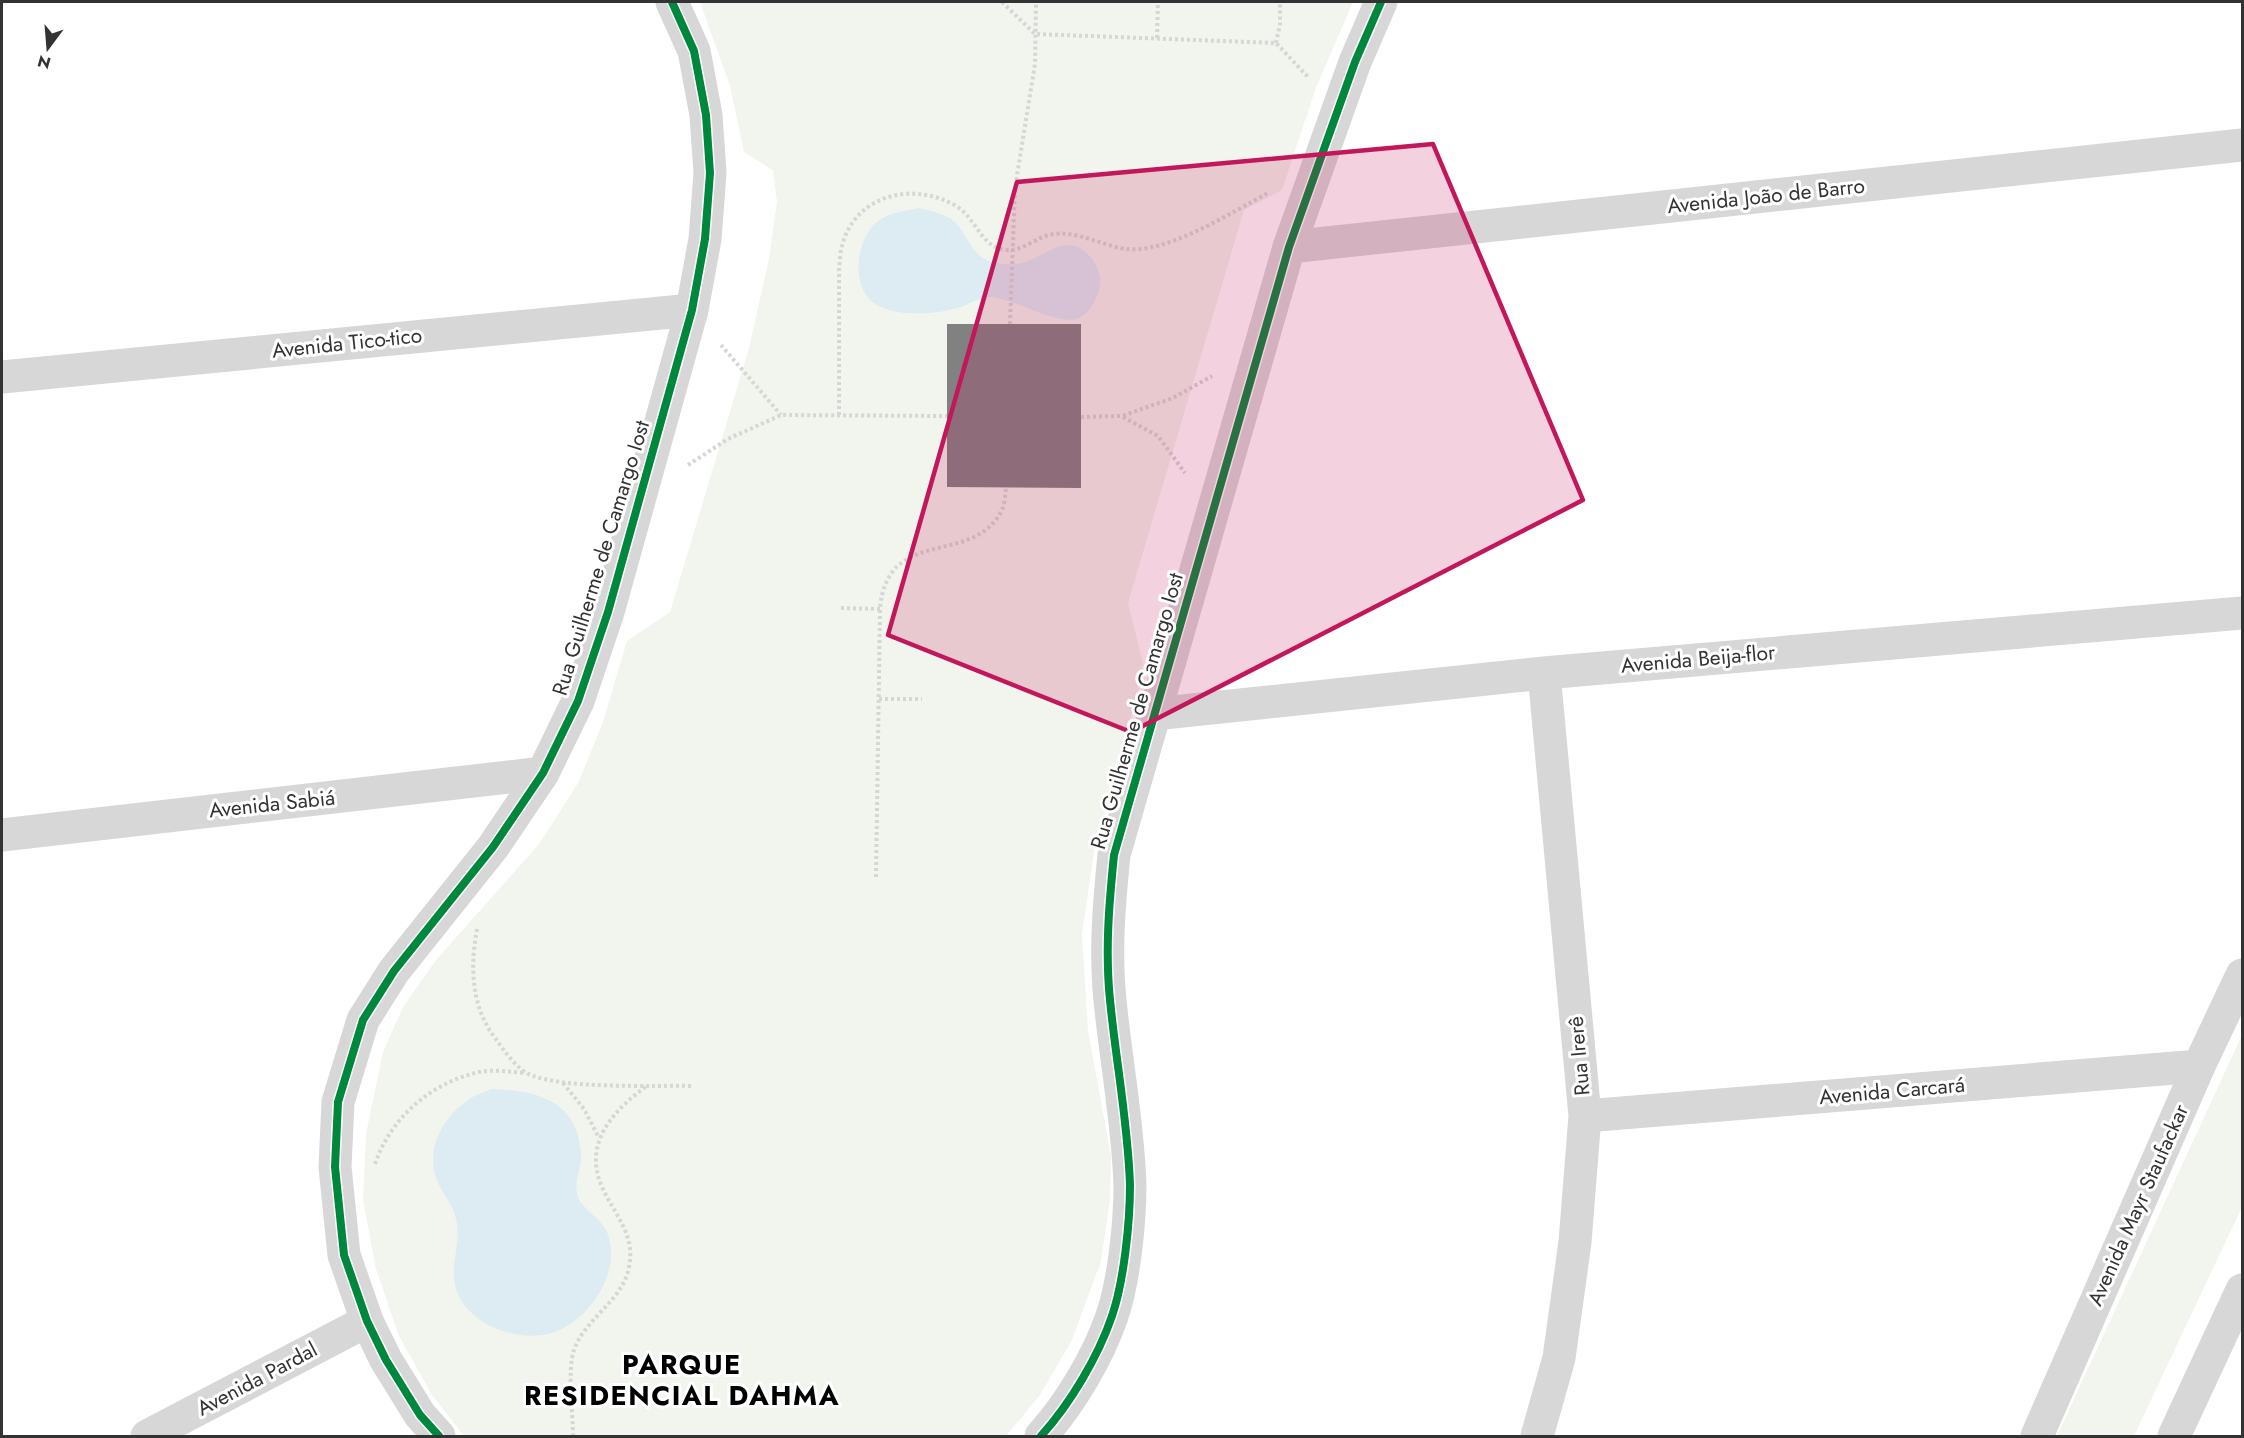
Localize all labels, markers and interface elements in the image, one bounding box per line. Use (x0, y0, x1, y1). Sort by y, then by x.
north arrow (18, 18, 78, 78)
text: N (35, 49, 53, 75)
street label: Avenida João de Barro (1666, 171, 1866, 221)
street label: Avenida Tico-tico (271, 320, 423, 366)
street label: Rua Guilherme de Camargo Iost (545, 417, 657, 699)
street label: Rua Guilherme de Camargo Iost (1083, 569, 1191, 853)
street label: Avenida Beija-flor (1620, 637, 1777, 681)
street label: Avenida Sabiá (207, 782, 337, 826)
street label: Rua Irerê (1561, 1015, 1597, 1097)
street label: Avenida Carcará (1818, 1070, 1966, 1112)
street label: Avenida Mayr Staufackar (2080, 1099, 2196, 1310)
street label: Avenida Pardal (191, 1335, 323, 1423)
district label: PARQUE RESIDENCIAL DAHMA (524, 1345, 840, 1415)

